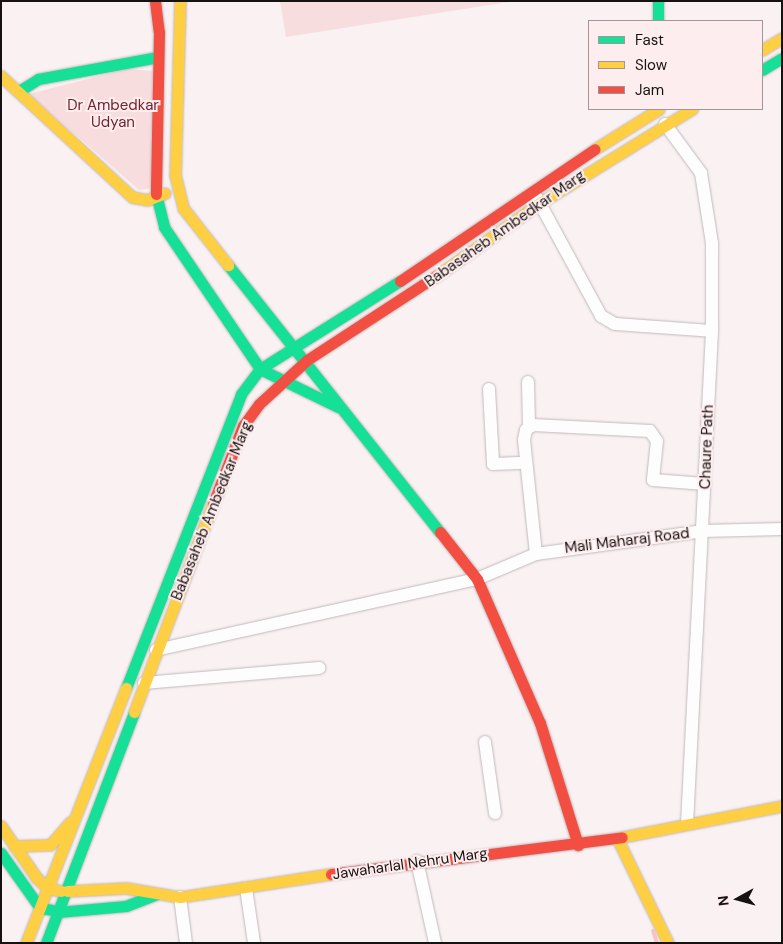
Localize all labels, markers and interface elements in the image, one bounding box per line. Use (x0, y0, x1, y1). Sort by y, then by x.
legend (588, 20, 763, 110)
text: Fast (635, 30, 664, 50)
text: Slow (635, 55, 667, 75)
text: Jam (635, 80, 664, 100)
park label: Dr Ambedkar Udyan (67, 96, 159, 131)
street label: Babasaheb Ambedkar Marg (421, 167, 589, 291)
street label: Chaure Path (697, 404, 717, 490)
street label: Babasaheb Ambedkar Marg (168, 419, 256, 603)
street label: Mali Maharaj Road (564, 524, 690, 558)
street label: Jawaharlal Nehru Marg (331, 844, 489, 884)
north arrow (713, 874, 763, 924)
text: N (714, 895, 733, 907)

